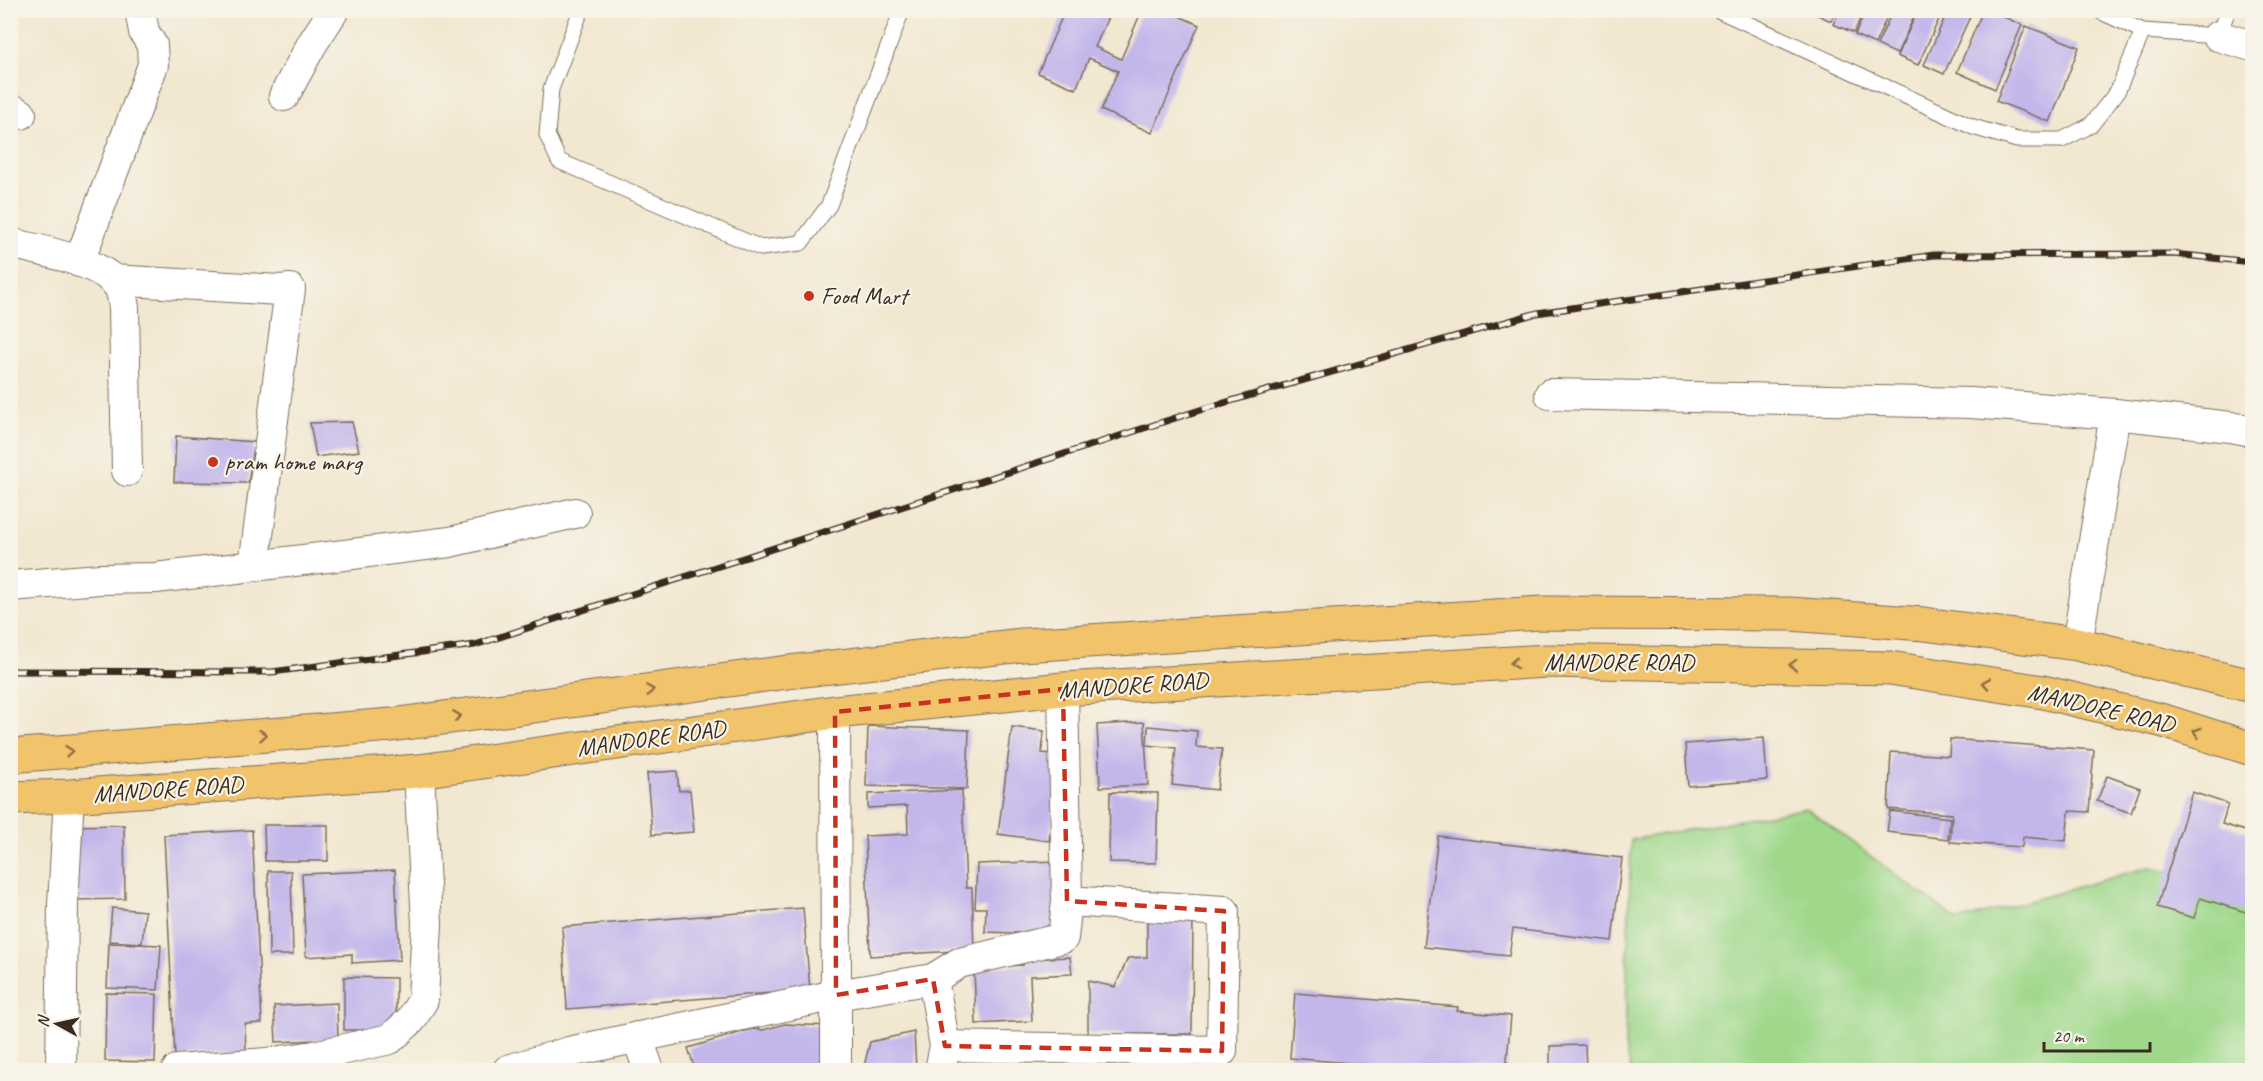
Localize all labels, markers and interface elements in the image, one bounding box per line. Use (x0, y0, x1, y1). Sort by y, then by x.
place label: Food Mart (821, 281, 910, 311)
marker: Food Mart (802, 289, 816, 303)
place label: pram home marg (225, 447, 364, 477)
marker: pram home marg (206, 455, 220, 469)
street label: MANDORE ROAD (1544, 647, 1696, 677)
one-way arrow (1509, 656, 1518, 669)
one-way arrow (1788, 659, 1797, 672)
street label: MANDORE ROAD (1057, 665, 1211, 705)
street label: MANDORE ROAD (2025, 677, 2179, 740)
one-way arrow (1982, 678, 1991, 690)
one-way arrow (646, 685, 655, 697)
one-way arrow (453, 711, 462, 723)
street label: MANDORE ROAD (575, 712, 729, 763)
one-way arrow (2192, 727, 2203, 739)
one-way arrow (259, 729, 268, 742)
one-way arrow (64, 745, 73, 758)
street label: MANDORE ROAD (92, 769, 246, 809)
north arrow (27, 994, 87, 1054)
text: N (33, 1013, 54, 1028)
scale bar (2044, 1015, 2150, 1053)
text: 20 m (2053, 1025, 2086, 1047)

